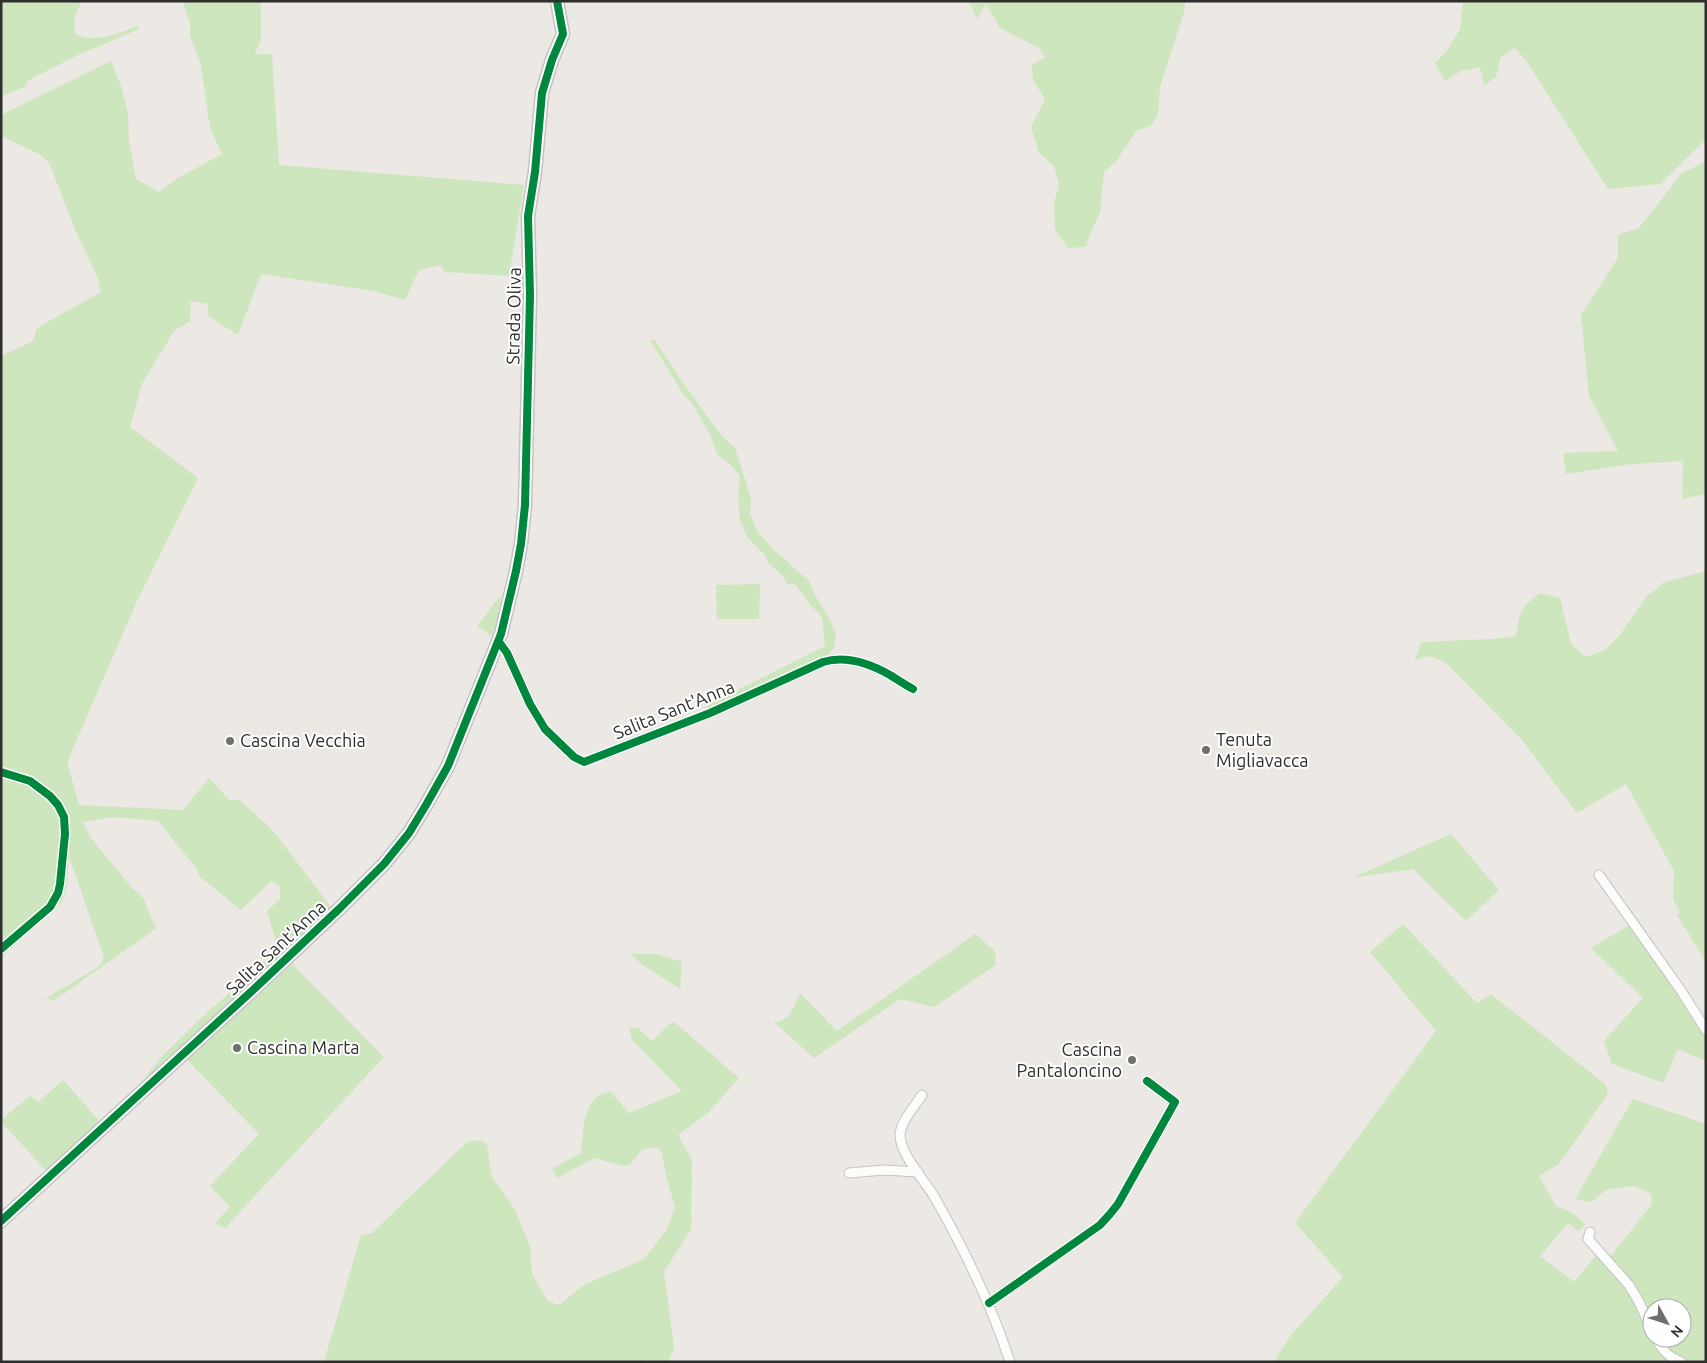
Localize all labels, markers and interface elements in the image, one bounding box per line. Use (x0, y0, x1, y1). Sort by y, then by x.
street label: Strada Oliva (502, 267, 524, 365)
street label: Salita Sant'Anna (610, 676, 737, 742)
place label: Tenuta Migliavacca (1216, 729, 1309, 770)
place label: Cascina Vecchia (240, 730, 366, 750)
marker: Cascina Vecchia (224, 735, 236, 747)
marker: Tenuta Migliavacca (1200, 744, 1212, 756)
street label: Salita Sant'Anna (221, 896, 329, 999)
place label: Cascina Marta (247, 1037, 360, 1057)
place label: Cascina Pantaloncino (1017, 1039, 1122, 1080)
marker: Cascina Marta (231, 1042, 243, 1054)
marker: Cascina Pantaloncino (1126, 1054, 1138, 1066)
north arrow (1642, 1298, 1692, 1348)
text: N (1667, 1322, 1686, 1341)

